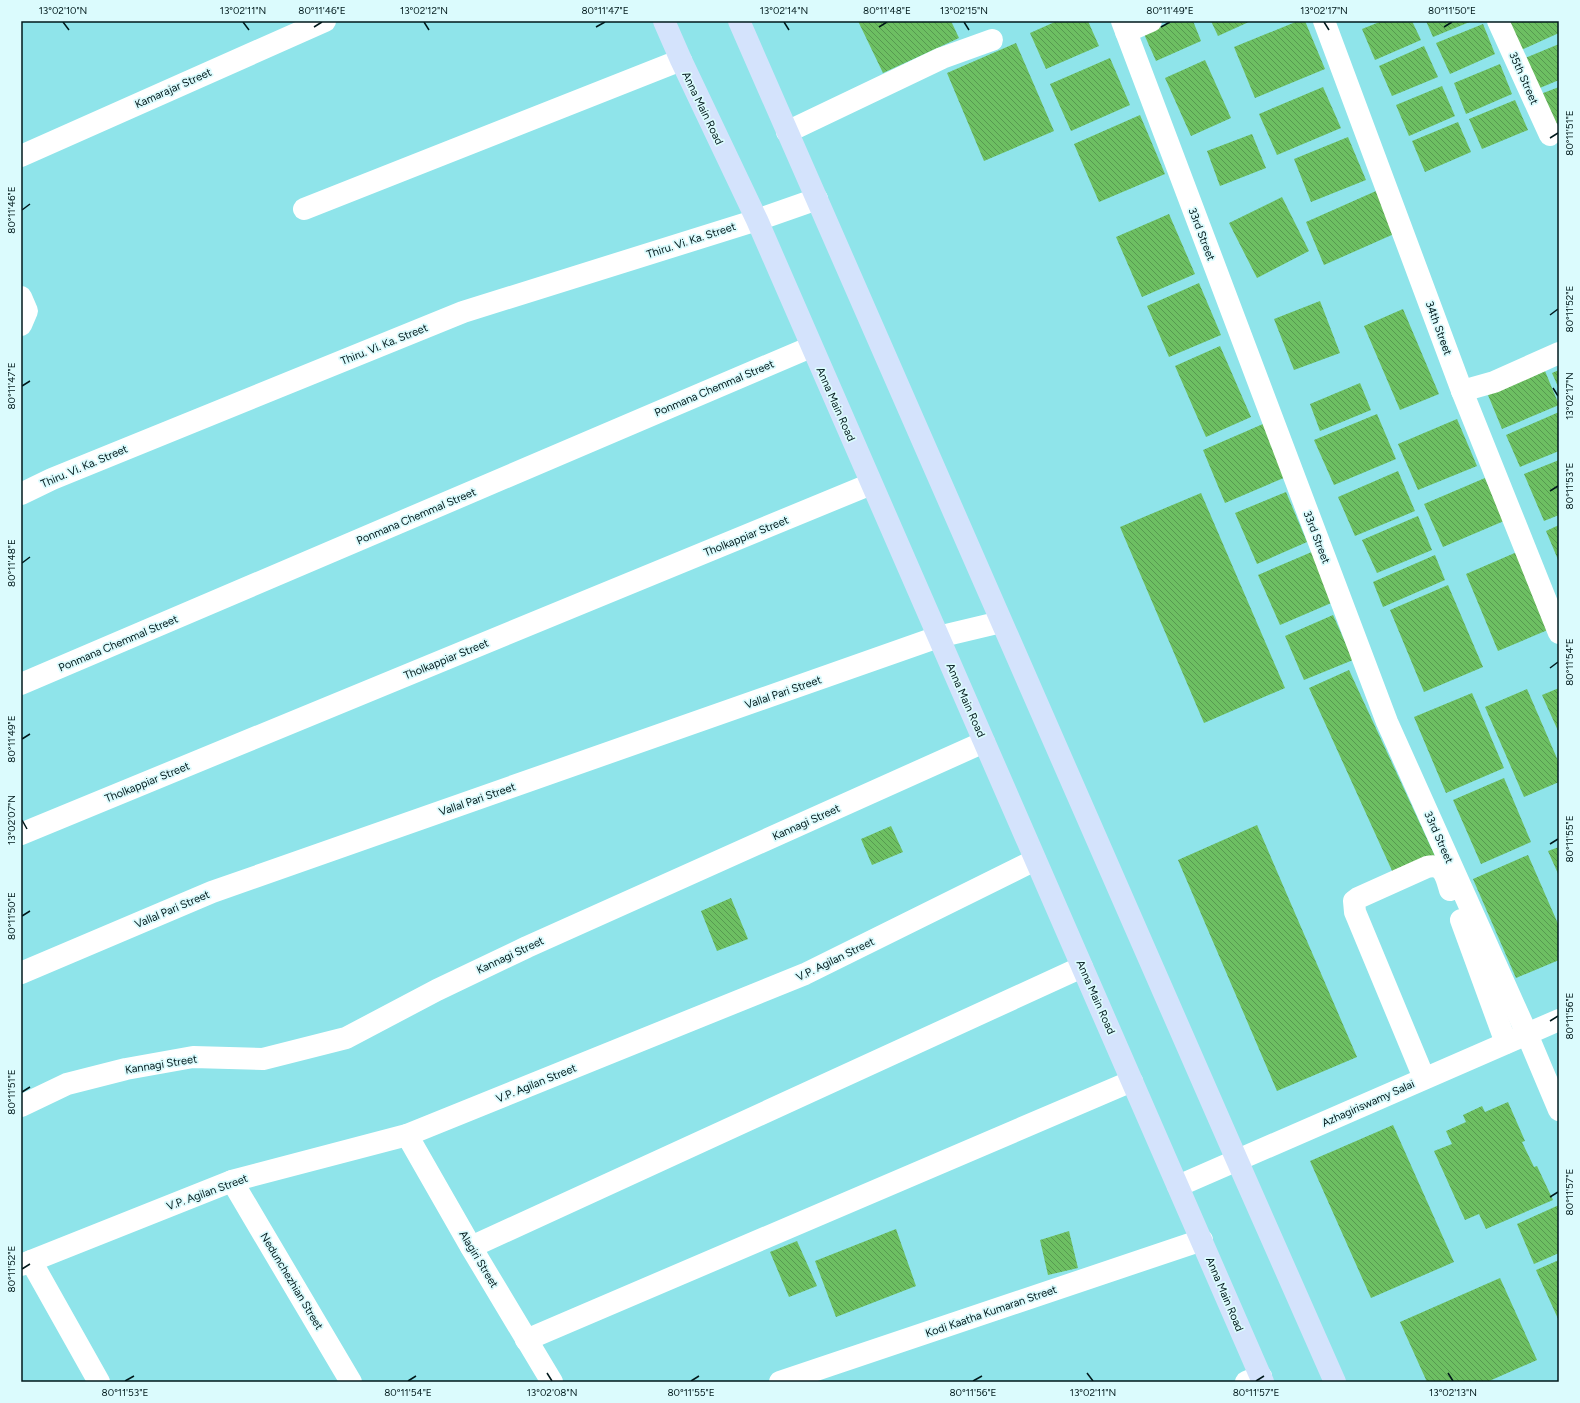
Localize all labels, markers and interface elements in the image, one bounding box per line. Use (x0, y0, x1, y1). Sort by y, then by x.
text: 13°02'10"N (39, 4, 87, 17)
text: 13°02'11"N (220, 4, 266, 17)
text: 80°11'46"E (298, 4, 346, 17)
text: 13°02'12"N (400, 4, 448, 17)
text: 80°11'47"E (581, 4, 629, 17)
text: 13°02'14"N (760, 4, 808, 17)
text: 80°11'48"E (863, 4, 911, 17)
text: 13°02'15"N (940, 4, 988, 17)
text: 80°11'49"E (1146, 4, 1194, 17)
text: 13°02'17"N (1300, 4, 1348, 17)
text: 80°11'50"E (1428, 4, 1476, 17)
street label: 35th Street (1506, 50, 1541, 106)
street label: Kamarajar Street (133, 66, 213, 111)
street label: Anna Main Road (679, 70, 726, 147)
text: 80°11'51"E (1563, 110, 1576, 156)
text: 80°11'46"E (5, 186, 18, 234)
street label: 33rd Street (1185, 206, 1218, 262)
street label: Thiru. Vi. Ka. Street (645, 220, 737, 261)
text: 80°11'52"E (1563, 285, 1576, 332)
street label: 34th Street (1423, 299, 1454, 357)
street label: Thiru. Vi. Ka. Street (339, 321, 430, 368)
street label: Ponmana Chemmal Street (652, 357, 776, 420)
text: 80°11'47"E (5, 362, 18, 410)
street label: Anna Main Road (813, 365, 858, 443)
text: 13°02'17"N (1563, 372, 1576, 420)
street label: Thiru. Vi. Ka. Street (39, 442, 129, 491)
text: 80°11'53"E (1563, 463, 1576, 509)
street label: Ponmana Chemmal Street (354, 485, 478, 548)
street label: 33rd Street (1300, 509, 1333, 565)
street label: Tholkappiar Street (702, 514, 790, 559)
text: 80°11'48"E (5, 539, 18, 587)
street label: Ponmana Chemmal Street (56, 612, 180, 675)
street label: Tholkappiar Street (402, 637, 490, 682)
text: 80°11'54"E (1563, 638, 1576, 686)
street label: Anna Main Road (943, 661, 988, 739)
street label: Vallal Pari Street (743, 673, 823, 712)
text: 80°11'49"E (5, 715, 18, 763)
street label: Tholkappiar Street (103, 760, 191, 805)
street label: Vallal Pari Street (437, 780, 517, 819)
text: 13°02'07"N (5, 795, 18, 845)
street label: Kannagi Street (770, 802, 842, 843)
street label: 33rd Street (1421, 809, 1456, 865)
text: 80°11'55"E (1563, 815, 1576, 863)
street label: Vallal Pari Street (133, 888, 212, 931)
text: 80°11'50"E (5, 892, 18, 940)
street label: Kannagi Street (475, 934, 546, 977)
street label: V.P. Agilan Street (794, 935, 876, 984)
street label: Anna Main Road (1073, 958, 1118, 1036)
text: 80°11'56"E (1563, 992, 1576, 1040)
street label: Kannagi Street (124, 1052, 198, 1077)
street label: V.P. Agilan Street (494, 1061, 578, 1105)
text: 80°11'51"E (5, 1069, 18, 1115)
street label: Azhagiriswamy Salai (1320, 1077, 1416, 1130)
text: 80°11'57"E (1563, 1169, 1576, 1215)
street label: V.P. Agilan Street (165, 1172, 249, 1213)
street label: Alagiri Street (456, 1228, 501, 1290)
street label: Nedunchezhian Street (257, 1230, 326, 1332)
text: 80°11'52"E (5, 1245, 18, 1292)
street label: Anna Main Road (1203, 1255, 1246, 1333)
street label: Kodi Kaatha Kumaran Street (924, 1283, 1059, 1340)
text: 80°11'53"E (102, 1386, 148, 1399)
text: 80°11'54"E (384, 1386, 432, 1399)
text: 13°02'08"N (527, 1386, 577, 1399)
text: 80°11'55"E (667, 1386, 715, 1399)
text: 80°11'56"E (949, 1386, 997, 1399)
text: 13°02'11"N (1070, 1386, 1116, 1399)
text: 80°11'57"E (1233, 1386, 1279, 1399)
text: 13°02'13"N (1429, 1386, 1477, 1399)

